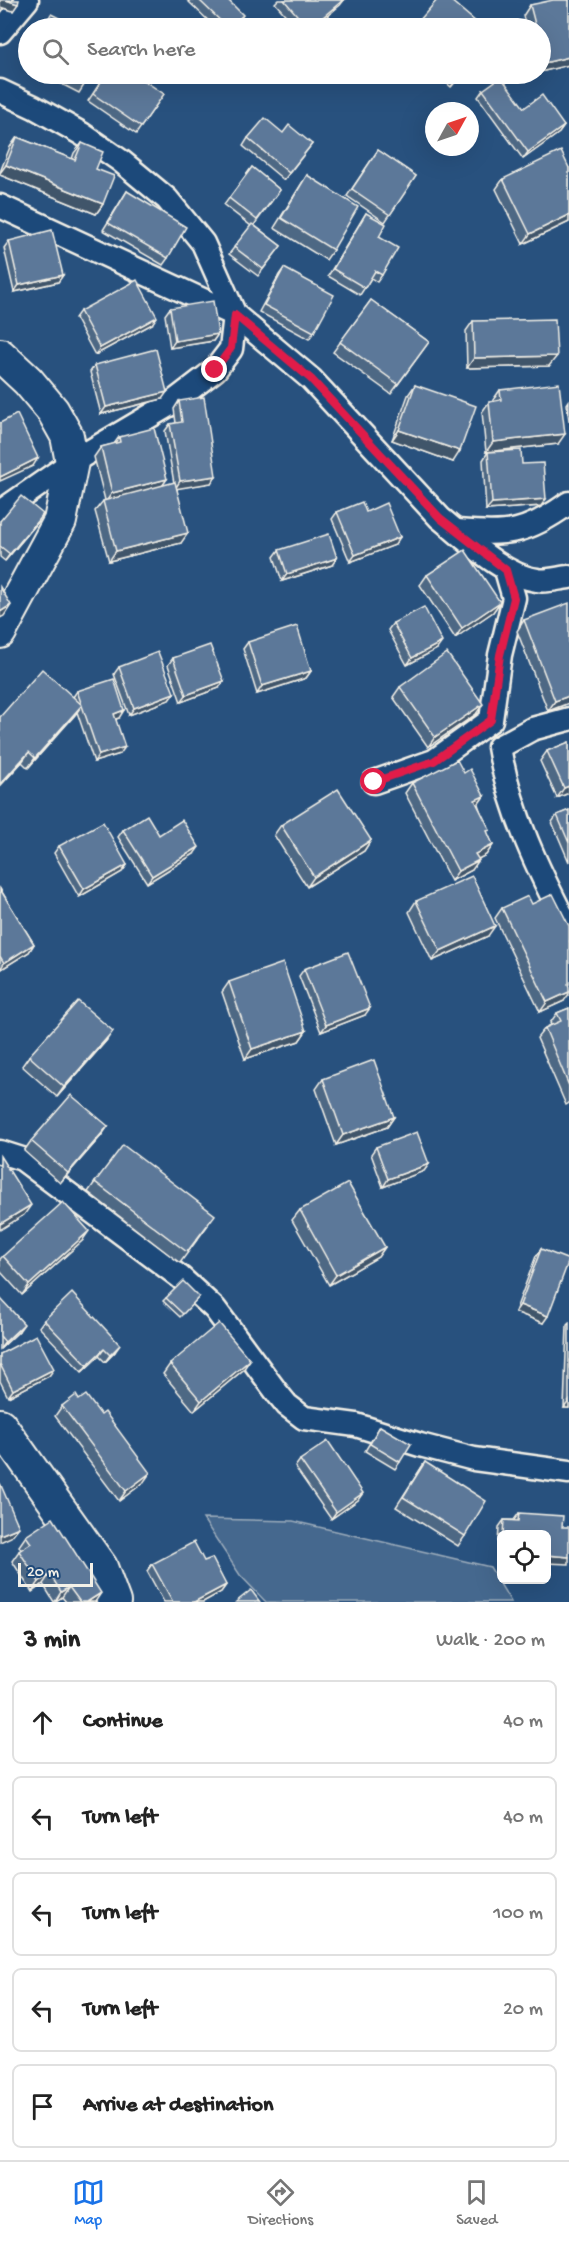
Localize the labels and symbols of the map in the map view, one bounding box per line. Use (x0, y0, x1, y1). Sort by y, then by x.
north arrow (425, 102, 479, 156)
route end (201, 356, 227, 382)
route start (360, 768, 386, 794)
scale bar (18, 1560, 93, 1588)

